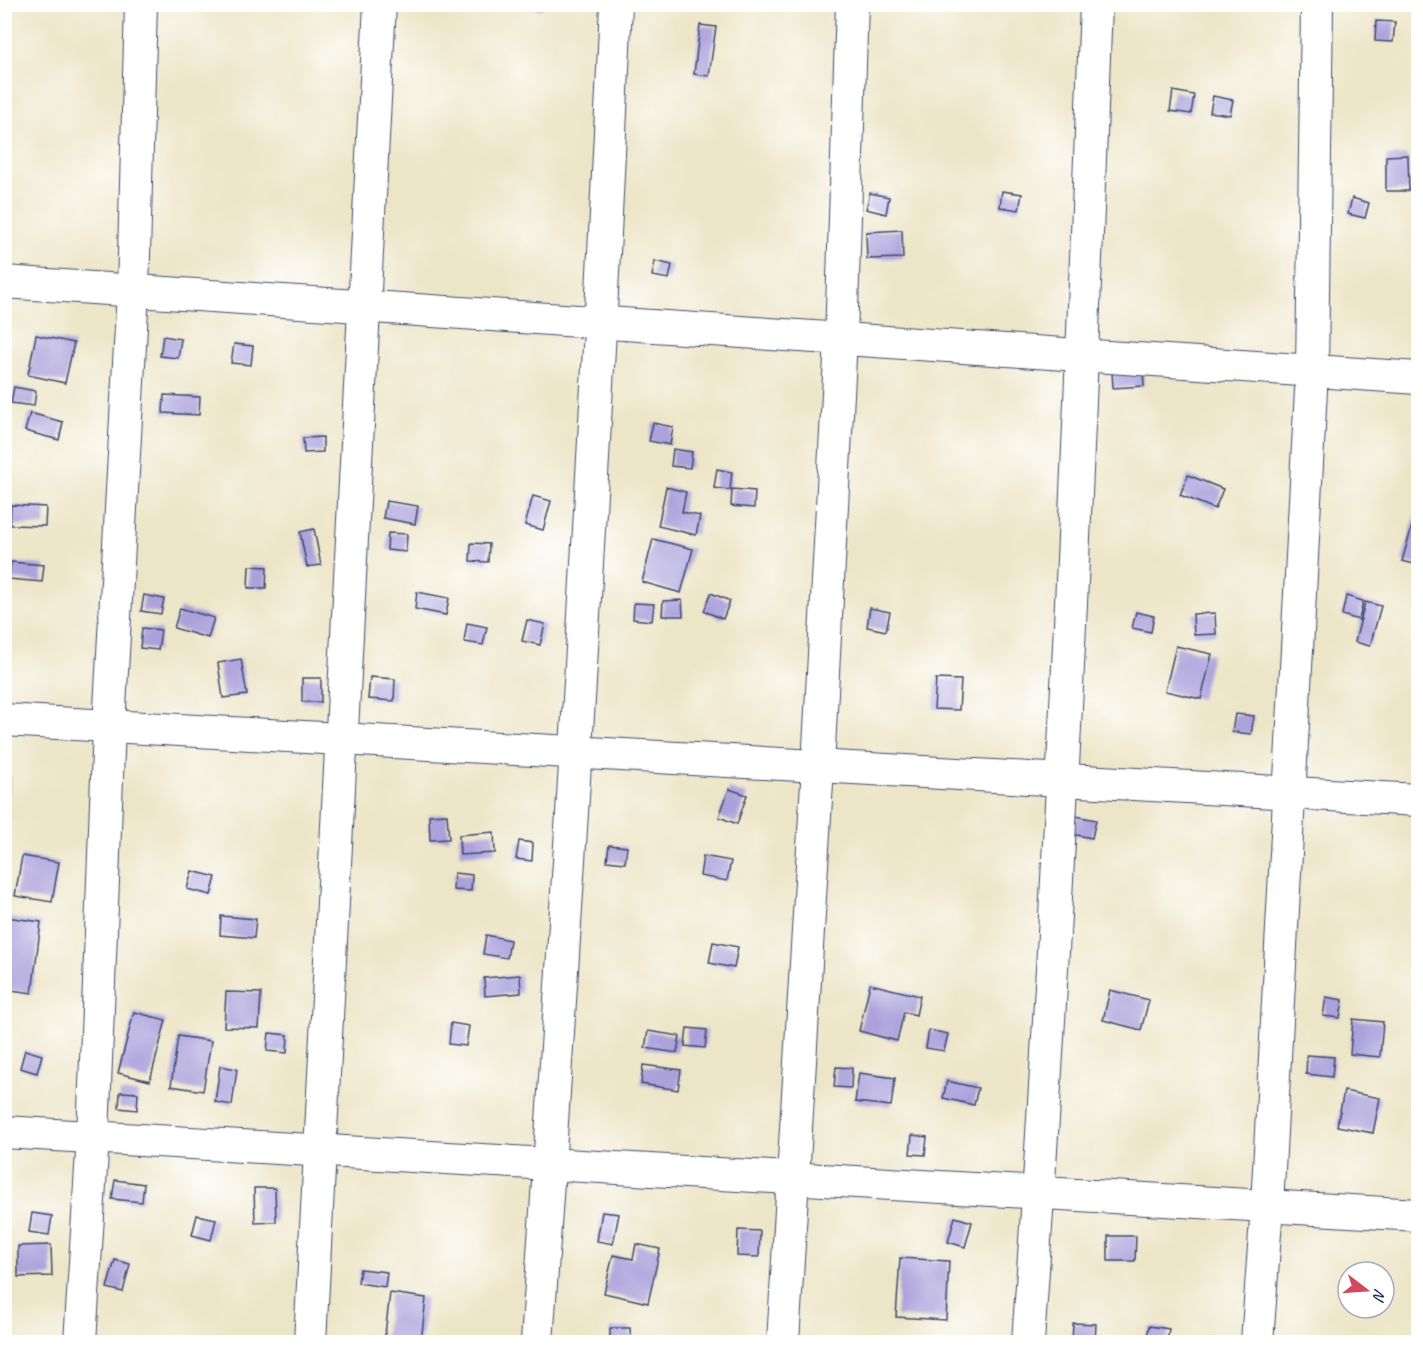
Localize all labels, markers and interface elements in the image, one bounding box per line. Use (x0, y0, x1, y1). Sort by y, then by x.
north arrow (1336, 1260, 1396, 1320)
text: N (1367, 1286, 1390, 1305)

